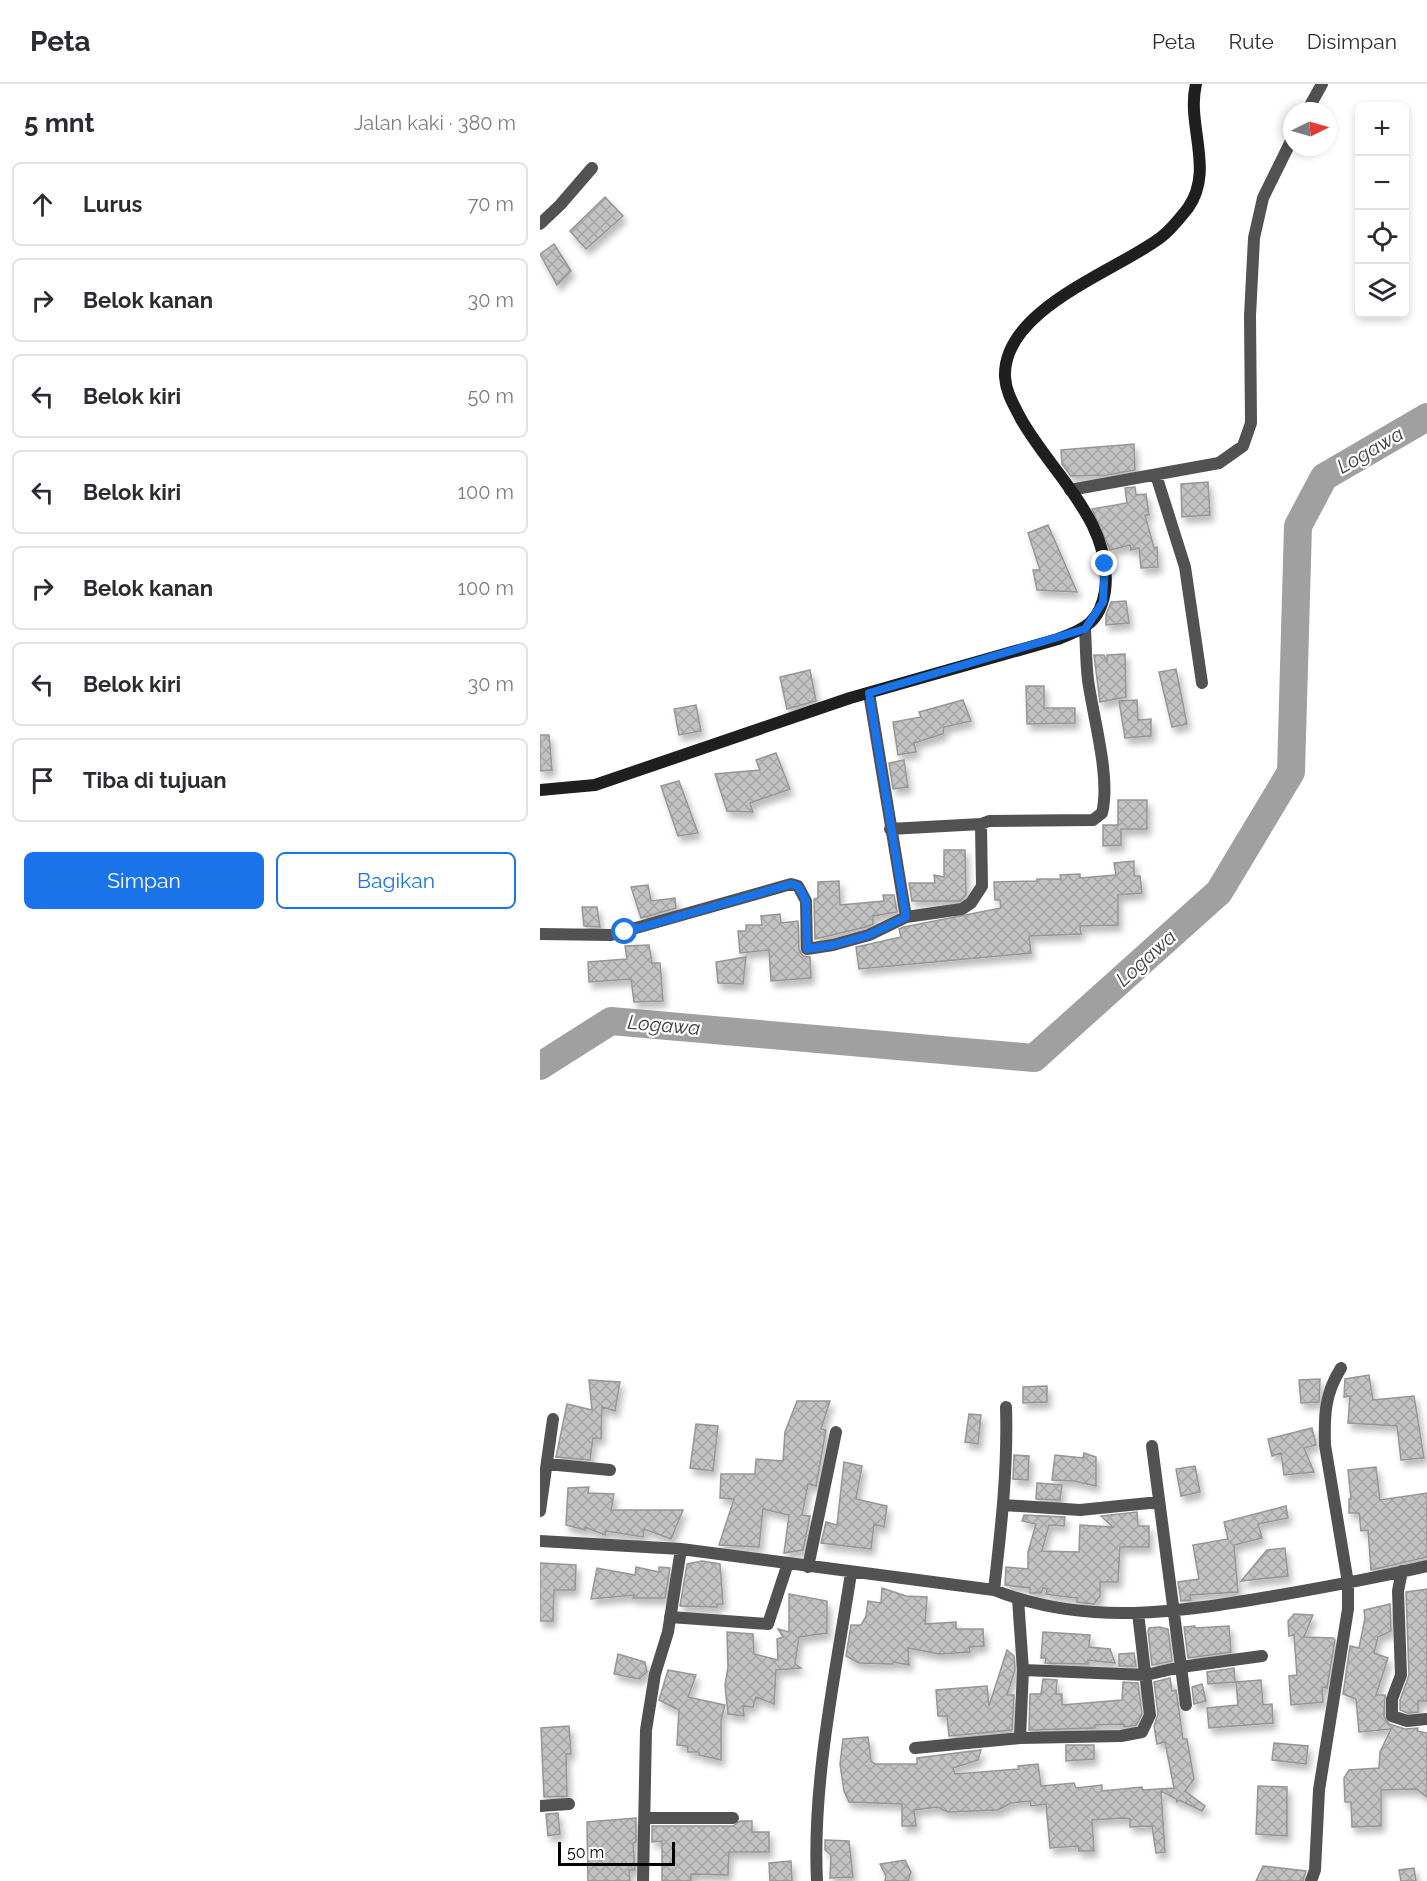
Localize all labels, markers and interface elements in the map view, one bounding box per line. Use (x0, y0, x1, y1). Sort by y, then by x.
text: Peta (30, 25, 91, 58)
text: Peta (1152, 29, 1196, 54)
text: Rute (1229, 29, 1274, 54)
text: Disimpan (1307, 29, 1397, 54)
north arrow (1283, 102, 1337, 156)
map controls (1355, 102, 1409, 318)
button: + (1355, 102, 1409, 156)
text: 5 mnt (24, 108, 94, 138)
text: Jalan kaki · 380 m (354, 111, 516, 135)
button: − (1355, 156, 1409, 210)
icon: ahead (26, 188, 59, 221)
text: Lurus (83, 191, 142, 217)
text: 70 m (468, 192, 514, 216)
button: locate (1355, 210, 1409, 264)
button: layers (1355, 264, 1409, 318)
icon: right (26, 284, 59, 317)
text: Belok kanan (83, 287, 213, 313)
text: 30 m (468, 288, 514, 312)
icon: left (26, 380, 59, 413)
text: Belok kiri (83, 383, 181, 409)
text: 50 m (467, 384, 514, 408)
water label: Logawa (1332, 421, 1408, 479)
icon: left (26, 476, 59, 509)
text: Belok kiri (83, 479, 181, 505)
text: 100 m (457, 480, 514, 504)
route end (1091, 550, 1117, 576)
icon: right (26, 572, 59, 605)
text: Belok kanan (83, 575, 213, 601)
text: 100 m (457, 576, 514, 600)
icon: left (26, 668, 59, 701)
text: Belok kiri (83, 671, 181, 697)
text: 30 m (468, 672, 514, 696)
icon: arrive (26, 764, 59, 797)
text: Tiba di tujuan (83, 767, 226, 793)
button: Simpan (24, 852, 264, 909)
button: Bagikan (276, 852, 516, 909)
route start (611, 918, 637, 944)
water label: Logawa (1111, 925, 1181, 991)
water label: Logawa (627, 1010, 701, 1040)
scale bar (558, 1839, 675, 1866)
text: 50 m (567, 1843, 604, 1862)

